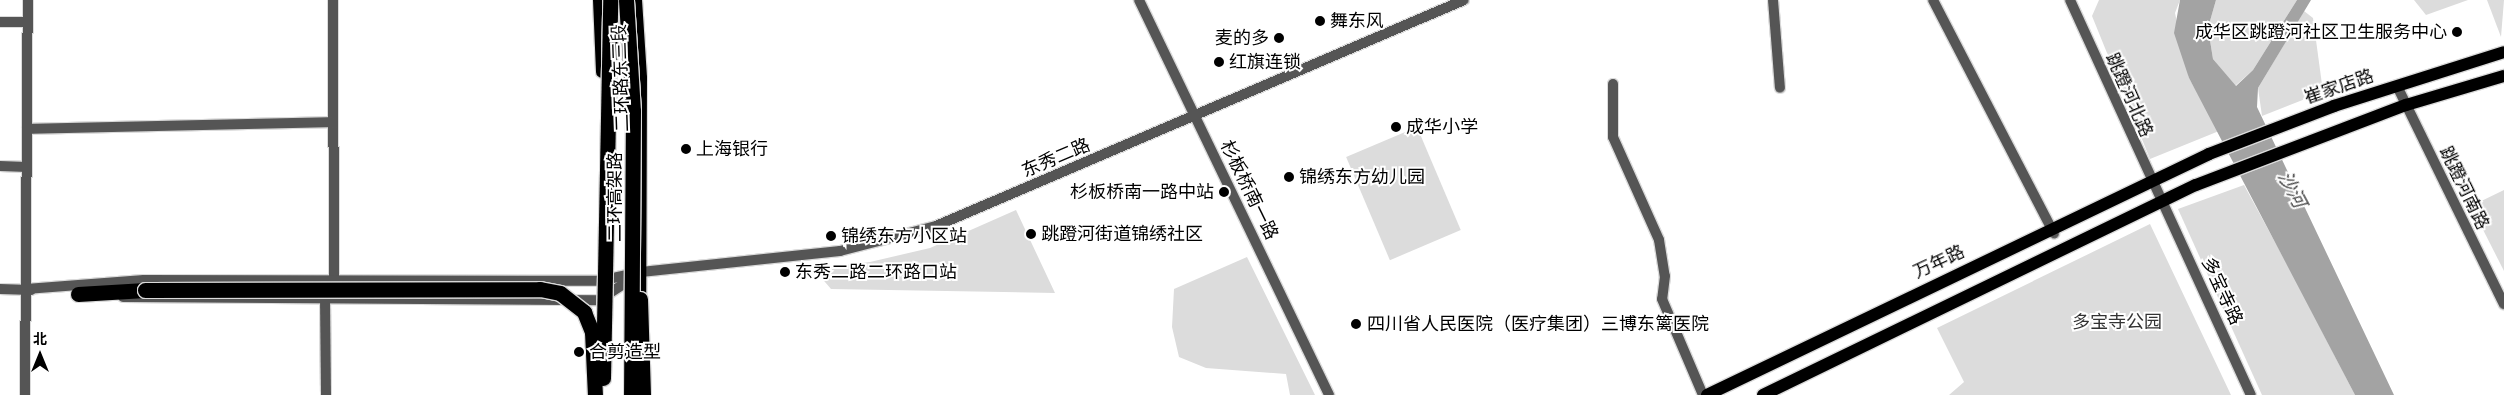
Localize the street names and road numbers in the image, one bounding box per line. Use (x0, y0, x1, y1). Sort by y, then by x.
street label: 二环路东三段 (608, 24, 634, 132)
street label: 跳蹬河北路 (2101, 49, 2157, 141)
street label: 崔家店路 (2301, 65, 2377, 109)
street label: 东秀二路 (1019, 134, 1093, 182)
street label: 杉板桥南一路 (1216, 137, 1282, 243)
street label: 跳蹬河南路 (2435, 143, 2493, 233)
street label: 二环高架路 (604, 152, 626, 242)
street label: 万年路 (1910, 241, 1968, 283)
street label: 多宝寺路 (2197, 254, 2247, 328)

